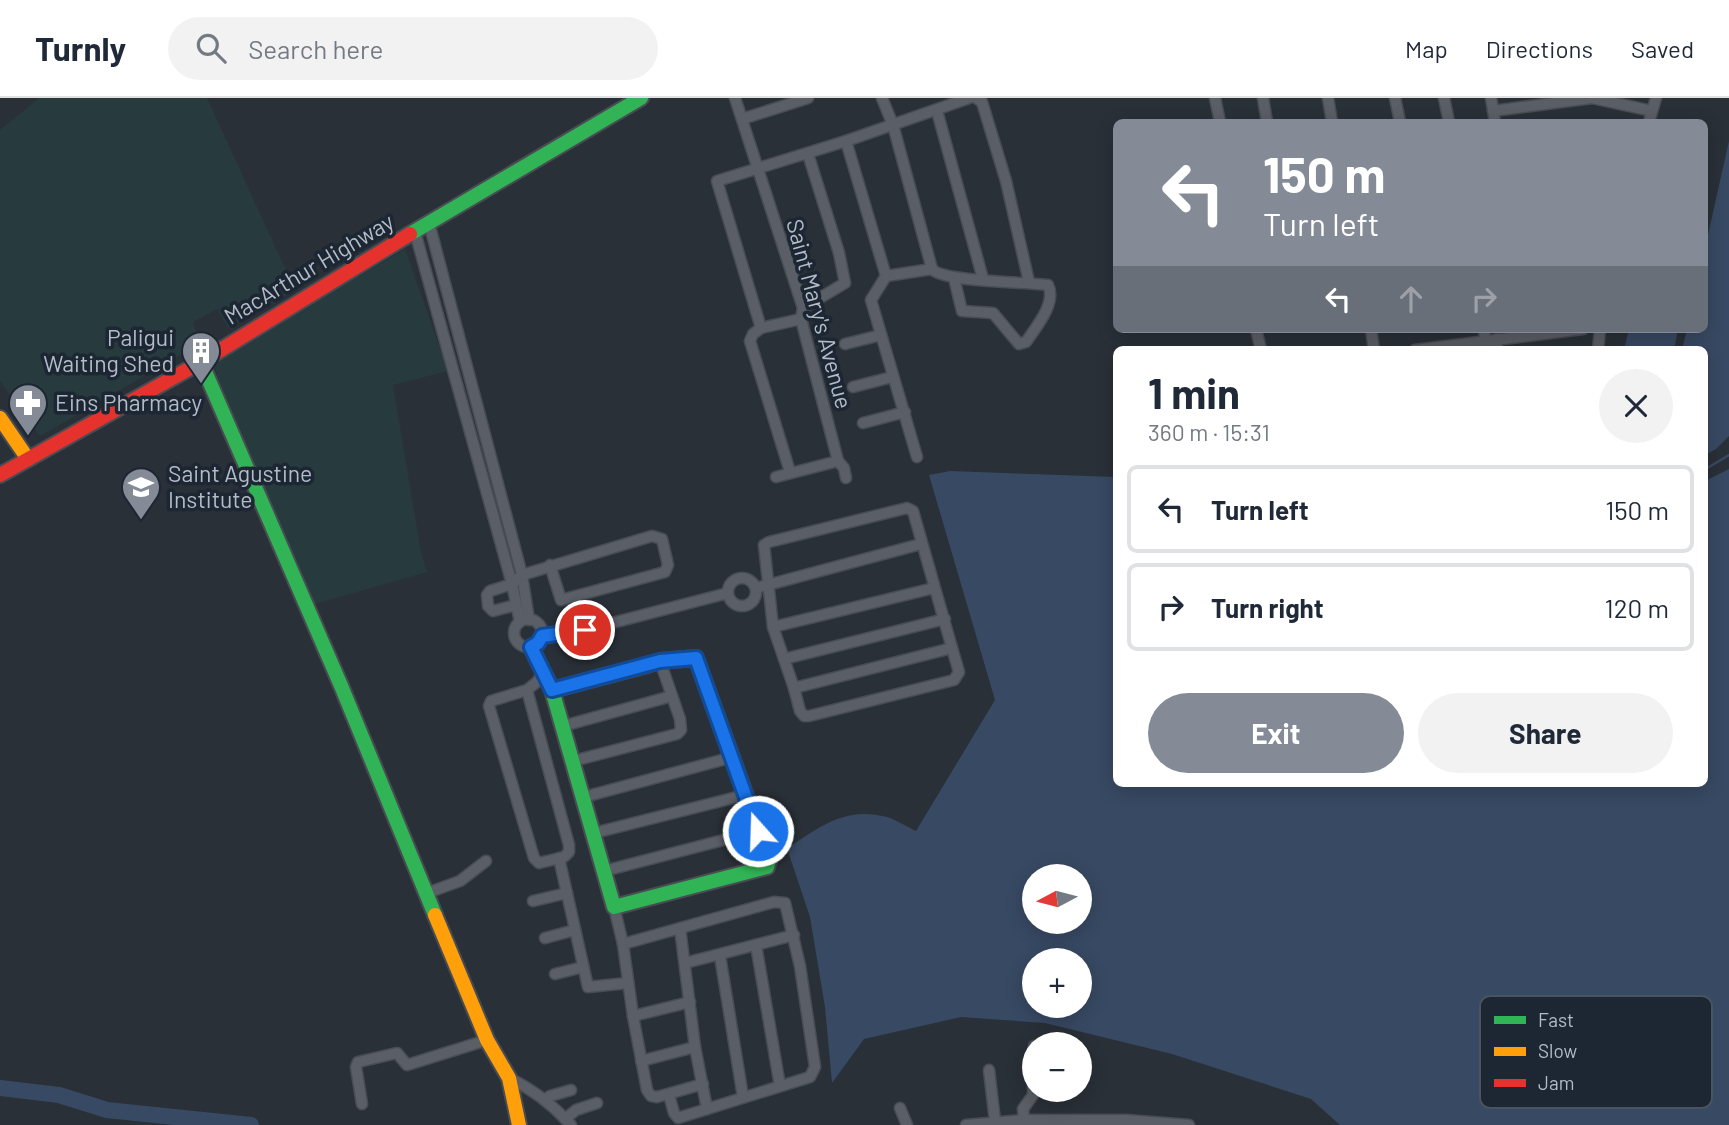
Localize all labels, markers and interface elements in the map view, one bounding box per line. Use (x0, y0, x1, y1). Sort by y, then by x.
search box (168, 17, 658, 80)
text: Turnly (35, 28, 126, 68)
icon: search (192, 29, 230, 67)
text: Search here (248, 33, 383, 64)
text: Map (1405, 34, 1448, 63)
text: Directions (1486, 34, 1593, 63)
text: Saved (1631, 34, 1694, 63)
text: 150 m (1263, 144, 1385, 203)
icon: left (1148, 147, 1239, 238)
text: Turn left (1263, 204, 1380, 242)
street label: MacArthur Highway (219, 206, 399, 330)
street label: Saint Mary's Avenue (781, 216, 859, 412)
icon: left (1319, 280, 1357, 318)
icon: ahead (1392, 280, 1430, 318)
icon: right (1465, 280, 1503, 318)
place label: Paligui Waiting Shed (43, 323, 174, 377)
building icon: Paligui Waiting Shed (180, 330, 222, 385)
text: 1 min (1148, 367, 1240, 417)
button: close (1599, 369, 1673, 443)
pharmacy icon: Eins Pharmacy (7, 382, 49, 437)
place label: Eins Pharmacy (55, 388, 203, 416)
text: 360 m · 15:31 (1148, 418, 1270, 446)
place label: Saint Agustine Institute (168, 459, 312, 513)
school or university icon: Saint Agustine Institute (120, 466, 162, 521)
icon: left (1152, 490, 1190, 528)
text: Turn left (1211, 494, 1309, 525)
text: 150 m (1605, 494, 1669, 525)
icon: right (1152, 588, 1190, 626)
text: Turn right (1211, 592, 1324, 623)
text: 120 m (1605, 592, 1669, 623)
pin (555, 600, 615, 660)
icon: arrive (566, 611, 604, 649)
button: Exit (1148, 693, 1404, 773)
button: Share (1418, 693, 1673, 773)
position arrow (721, 794, 795, 868)
north arrow (1022, 864, 1092, 934)
map controls (1022, 864, 1092, 1102)
button: + (1022, 948, 1092, 1018)
legend (1480, 996, 1712, 1108)
text: Fast (1538, 1008, 1574, 1031)
button: − (1022, 1032, 1092, 1102)
text: Slow (1538, 1039, 1577, 1062)
text: Jam (1538, 1071, 1574, 1094)

